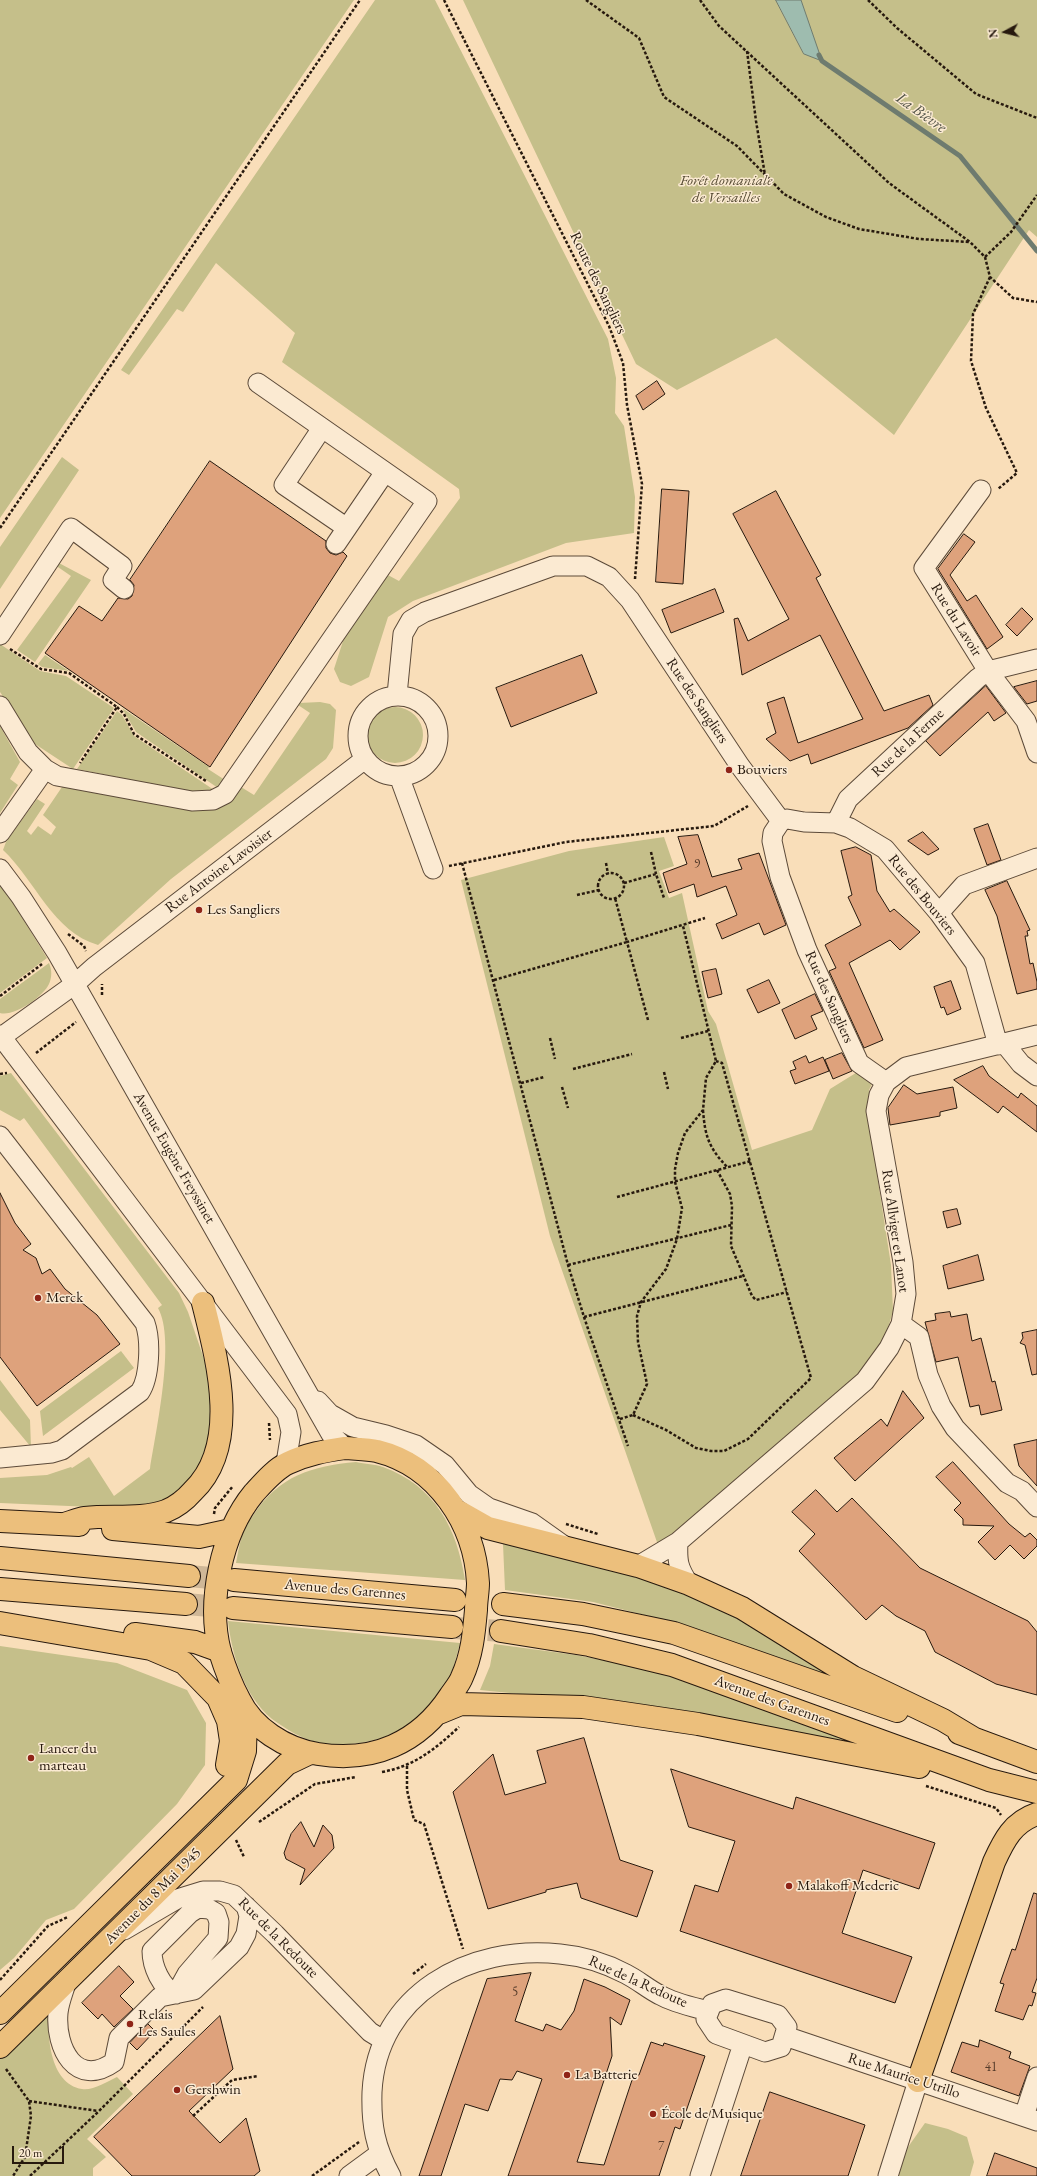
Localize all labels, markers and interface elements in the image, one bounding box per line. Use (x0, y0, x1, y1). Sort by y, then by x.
north arrow (985, 12, 1025, 52)
text: N (986, 28, 1001, 39)
water label: La Bièvre (892, 89, 950, 137)
park label: Forêt domaniale de Versailles (680, 172, 772, 207)
street label: Route des Sangliers (566, 229, 630, 337)
street label: Rue du Lavoir (926, 580, 986, 660)
street label: Rue des Sangliers (662, 655, 732, 747)
street label: Rue de la Ferme (868, 705, 948, 781)
place label: Bouviers (737, 761, 787, 779)
marker: Bouviers (724, 765, 734, 775)
street label: Rue Antoine Lavoisier (162, 825, 276, 917)
street label: Rue des Bouviers (884, 851, 960, 939)
house number: 9 (694, 856, 700, 872)
place label: Les Sangliers (207, 901, 280, 919)
marker: Les Sangliers (194, 905, 204, 915)
street label: Rue des Sangliers (801, 948, 857, 1046)
street label: Avenue Eugène Freyssinet (129, 1089, 219, 1227)
street label: Rue Allviger et Lanot (877, 1168, 913, 1294)
place label: Merck (46, 1289, 83, 1307)
marker: Merck (33, 1293, 43, 1303)
street label: Avenue des Garennes (284, 1576, 406, 1604)
street label: Avenue des Garennes (712, 1672, 832, 1730)
place label: Lancer du marteau (39, 1740, 97, 1775)
marker: Lancer du marteau (26, 1753, 36, 1763)
street label: Avenue du 8 Mai 1945 (101, 1844, 205, 1948)
place label: Malakoff Mederic (797, 1877, 899, 1895)
marker: Malakoff Mederic (784, 1881, 794, 1891)
street label: Rue de la Redoute (234, 1894, 322, 1982)
street label: Rue de la Redoute (586, 1952, 690, 2012)
house number: 5 (512, 1984, 518, 2000)
place label: Relais Les Saules (138, 2006, 196, 2041)
marker: Relais Les Saules (125, 2019, 135, 2029)
street label: Rue Maurice Utrillo (846, 2049, 962, 2103)
house number: 41 (985, 2059, 997, 2075)
place label: La Batterie (575, 2066, 637, 2084)
marker: La Batterie (562, 2070, 572, 2080)
place label: Gershwin (185, 2081, 241, 2099)
marker: Gershwin (172, 2085, 182, 2095)
place label: École de Musique (661, 2105, 763, 2123)
marker: École de Musique (648, 2109, 658, 2119)
scale bar (14, 2138, 66, 2164)
house number: 7 (658, 2138, 664, 2154)
text: 20 m (19, 2145, 42, 2161)

